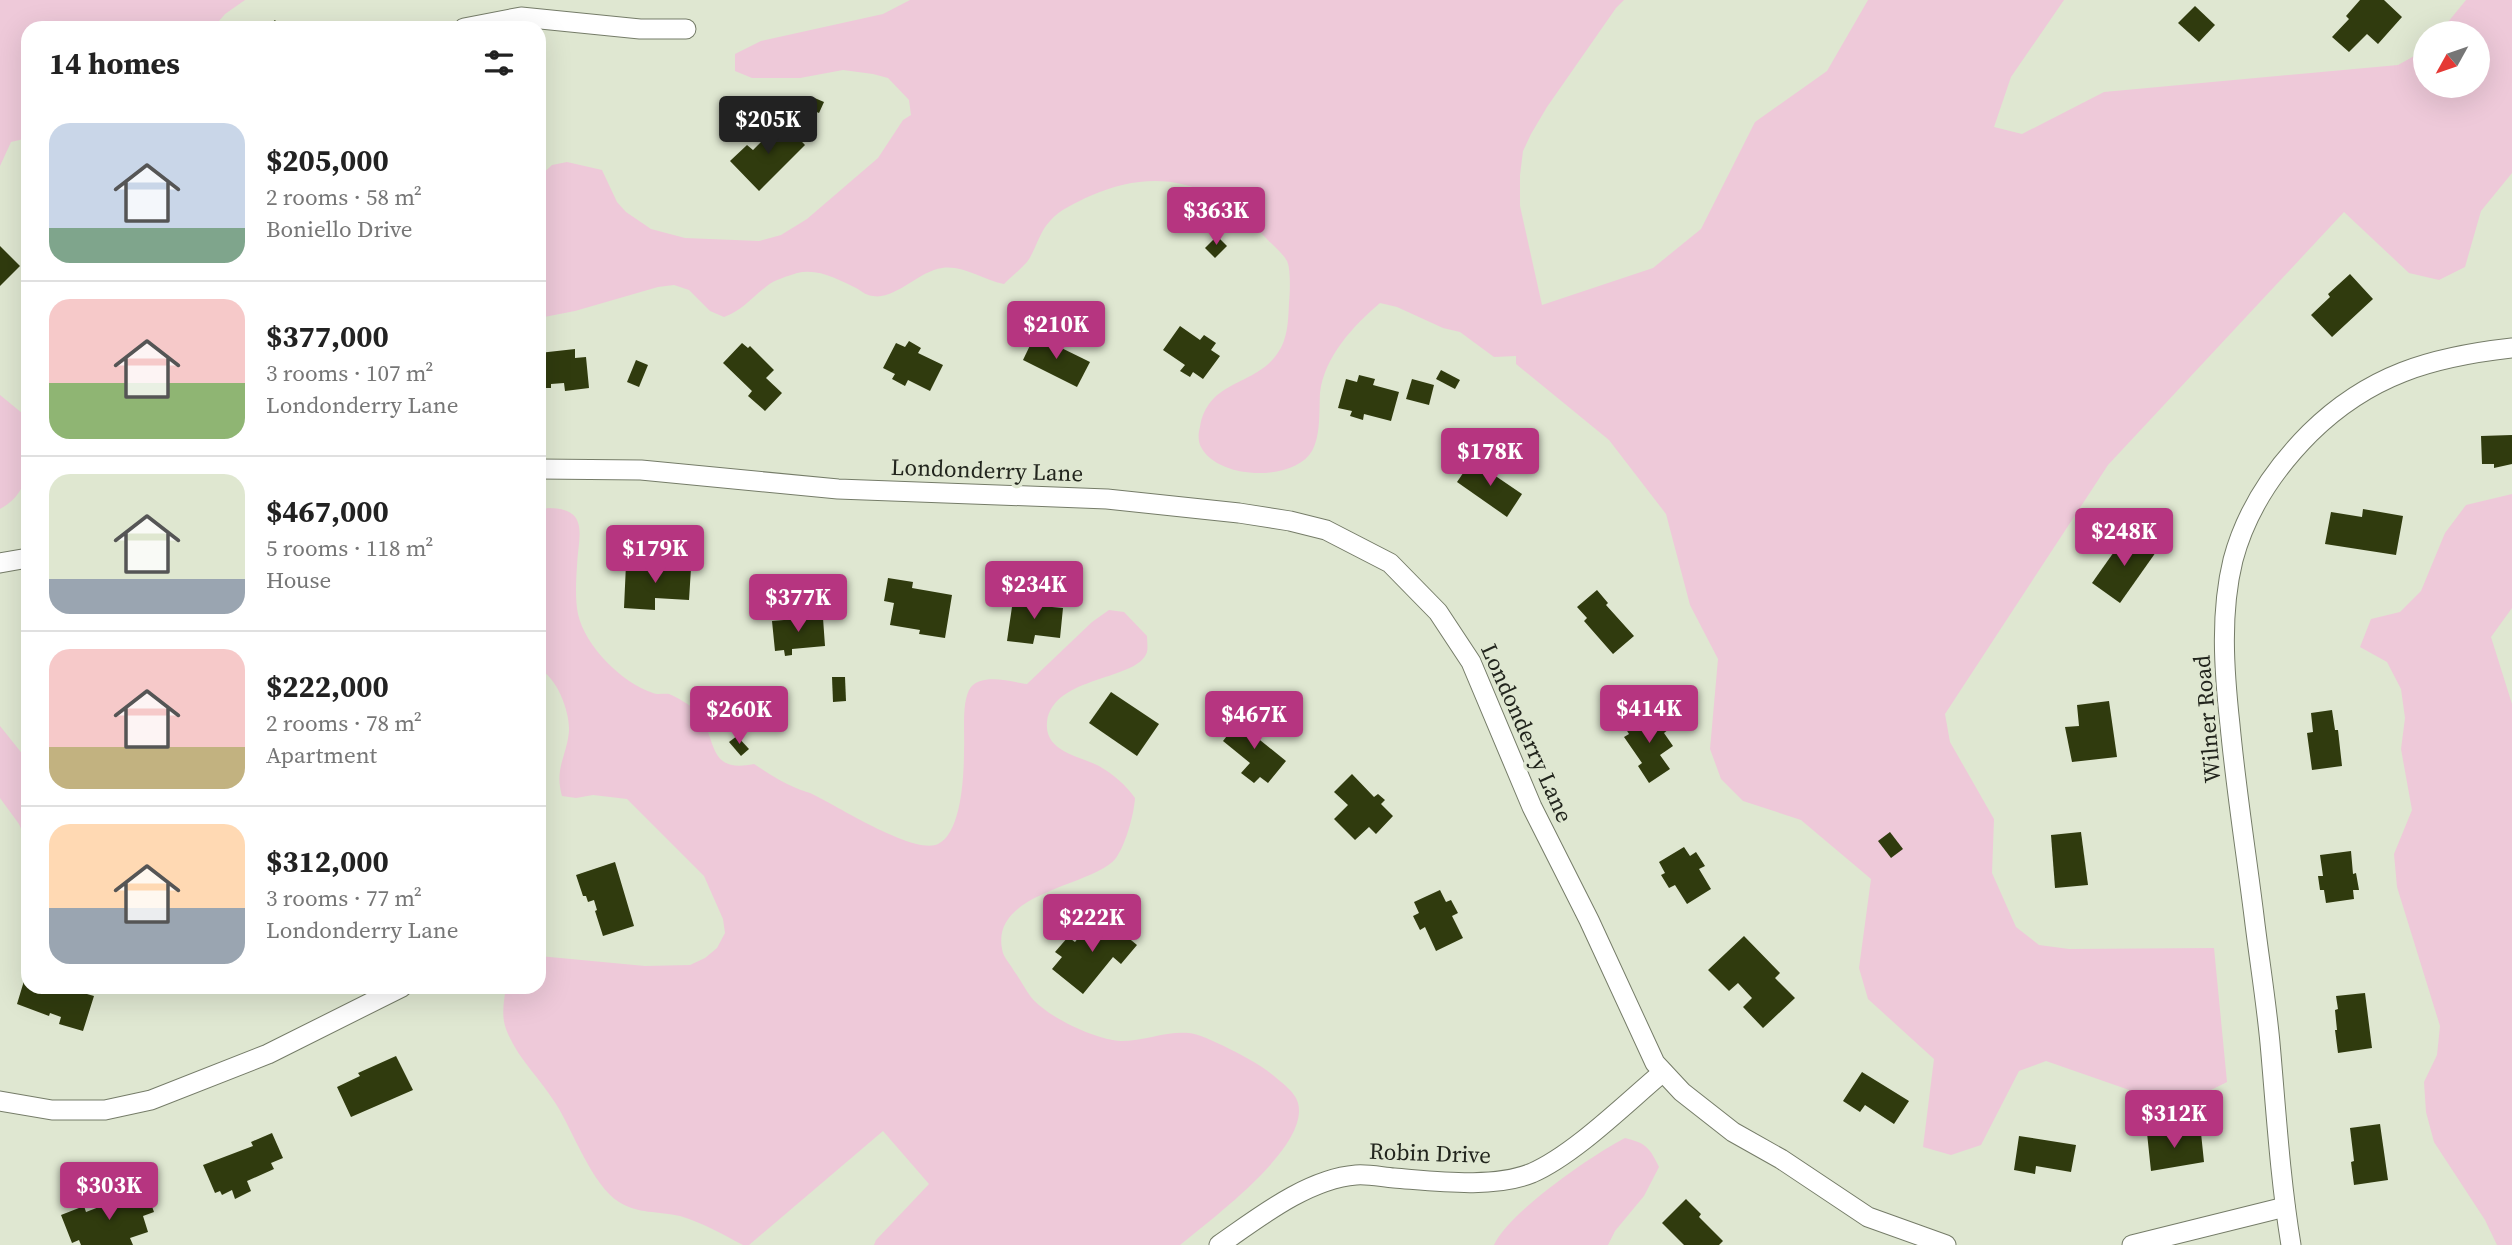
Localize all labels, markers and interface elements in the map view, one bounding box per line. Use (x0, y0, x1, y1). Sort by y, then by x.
north arrow (2413, 21, 2490, 98)
map controls (2413, 21, 2490, 98)
text: 14 homes (49, 43, 180, 84)
icon: filters (480, 44, 518, 82)
pin: $205K (719, 96, 817, 156)
text: $205K (735, 103, 801, 135)
text: $205,000 (266, 140, 389, 181)
icon: home (105, 151, 189, 235)
text: 2 rooms · 58 m² (266, 181, 422, 213)
pin: $363K (1167, 188, 1265, 247)
text: $363K (1183, 194, 1249, 226)
text: Boniello Drive (266, 213, 413, 245)
pin: $210K (1007, 302, 1105, 361)
text: $210K (1023, 308, 1089, 340)
text: $377,000 (266, 316, 389, 357)
icon: home (105, 327, 189, 411)
text: 3 rooms · 107 m² (266, 357, 433, 389)
text: Londonderry Lane (266, 389, 458, 421)
pin: $178K (1441, 428, 1539, 488)
text: $178K (1457, 435, 1523, 467)
street label: Londonderry Lane (890, 451, 1084, 489)
text: $467,000 (266, 491, 389, 532)
icon: home (105, 502, 189, 586)
pin: $248K (2075, 508, 2173, 568)
text: $248K (2091, 515, 2157, 547)
pin: $179K (606, 526, 704, 585)
text: 5 rooms · 118 m² (266, 532, 433, 564)
text: $179K (622, 532, 688, 564)
pin: $234K (985, 562, 1083, 621)
text: House (266, 564, 331, 596)
text: $234K (1001, 568, 1067, 600)
pin: $377K (749, 574, 847, 634)
text: $377K (765, 581, 831, 613)
street label: Londonderry Lane (1473, 639, 1581, 827)
street label: Wilner Road (2185, 654, 2229, 784)
text: $222,000 (266, 666, 389, 707)
icon: home (105, 677, 189, 761)
pin: $260K (690, 686, 788, 746)
pin: $414K (1600, 686, 1698, 745)
pin: $467K (1205, 692, 1303, 751)
text: $414K (1616, 692, 1682, 724)
text: $260K (706, 693, 772, 725)
text: $467K (1221, 698, 1287, 730)
text: 2 rooms · 78 m² (266, 707, 422, 739)
text: Apartment (266, 739, 377, 771)
text: $312,000 (266, 841, 389, 882)
icon: home (105, 852, 189, 936)
text: 3 rooms · 77 m² (266, 882, 422, 914)
pin: $222K (1043, 894, 1141, 954)
text: $222K (1059, 901, 1125, 933)
text: Londonderry Lane (266, 914, 458, 946)
pin: $312K (2125, 1090, 2223, 1150)
text: $312K (2141, 1097, 2207, 1129)
street label: Robin Drive (1368, 1135, 1492, 1171)
pin: $303K (60, 1162, 158, 1222)
text: $303K (76, 1169, 142, 1201)

